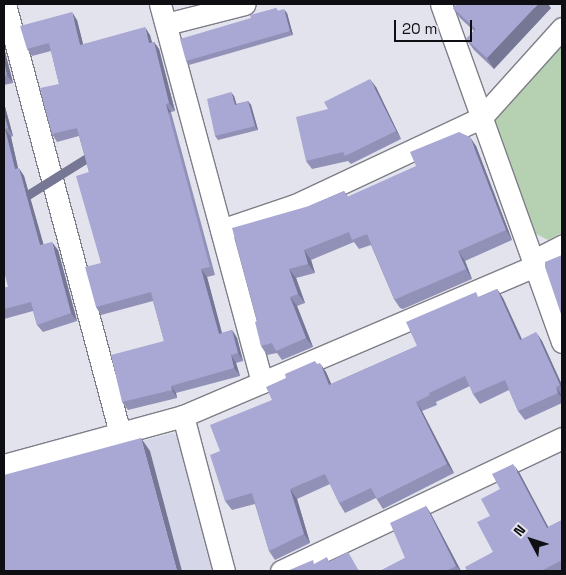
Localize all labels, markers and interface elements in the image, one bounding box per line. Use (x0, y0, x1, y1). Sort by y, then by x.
scale bar (396, 10, 474, 42)
text: 20 m (402, 19, 437, 38)
north arrow (506, 515, 556, 565)
text: N (510, 521, 529, 540)

